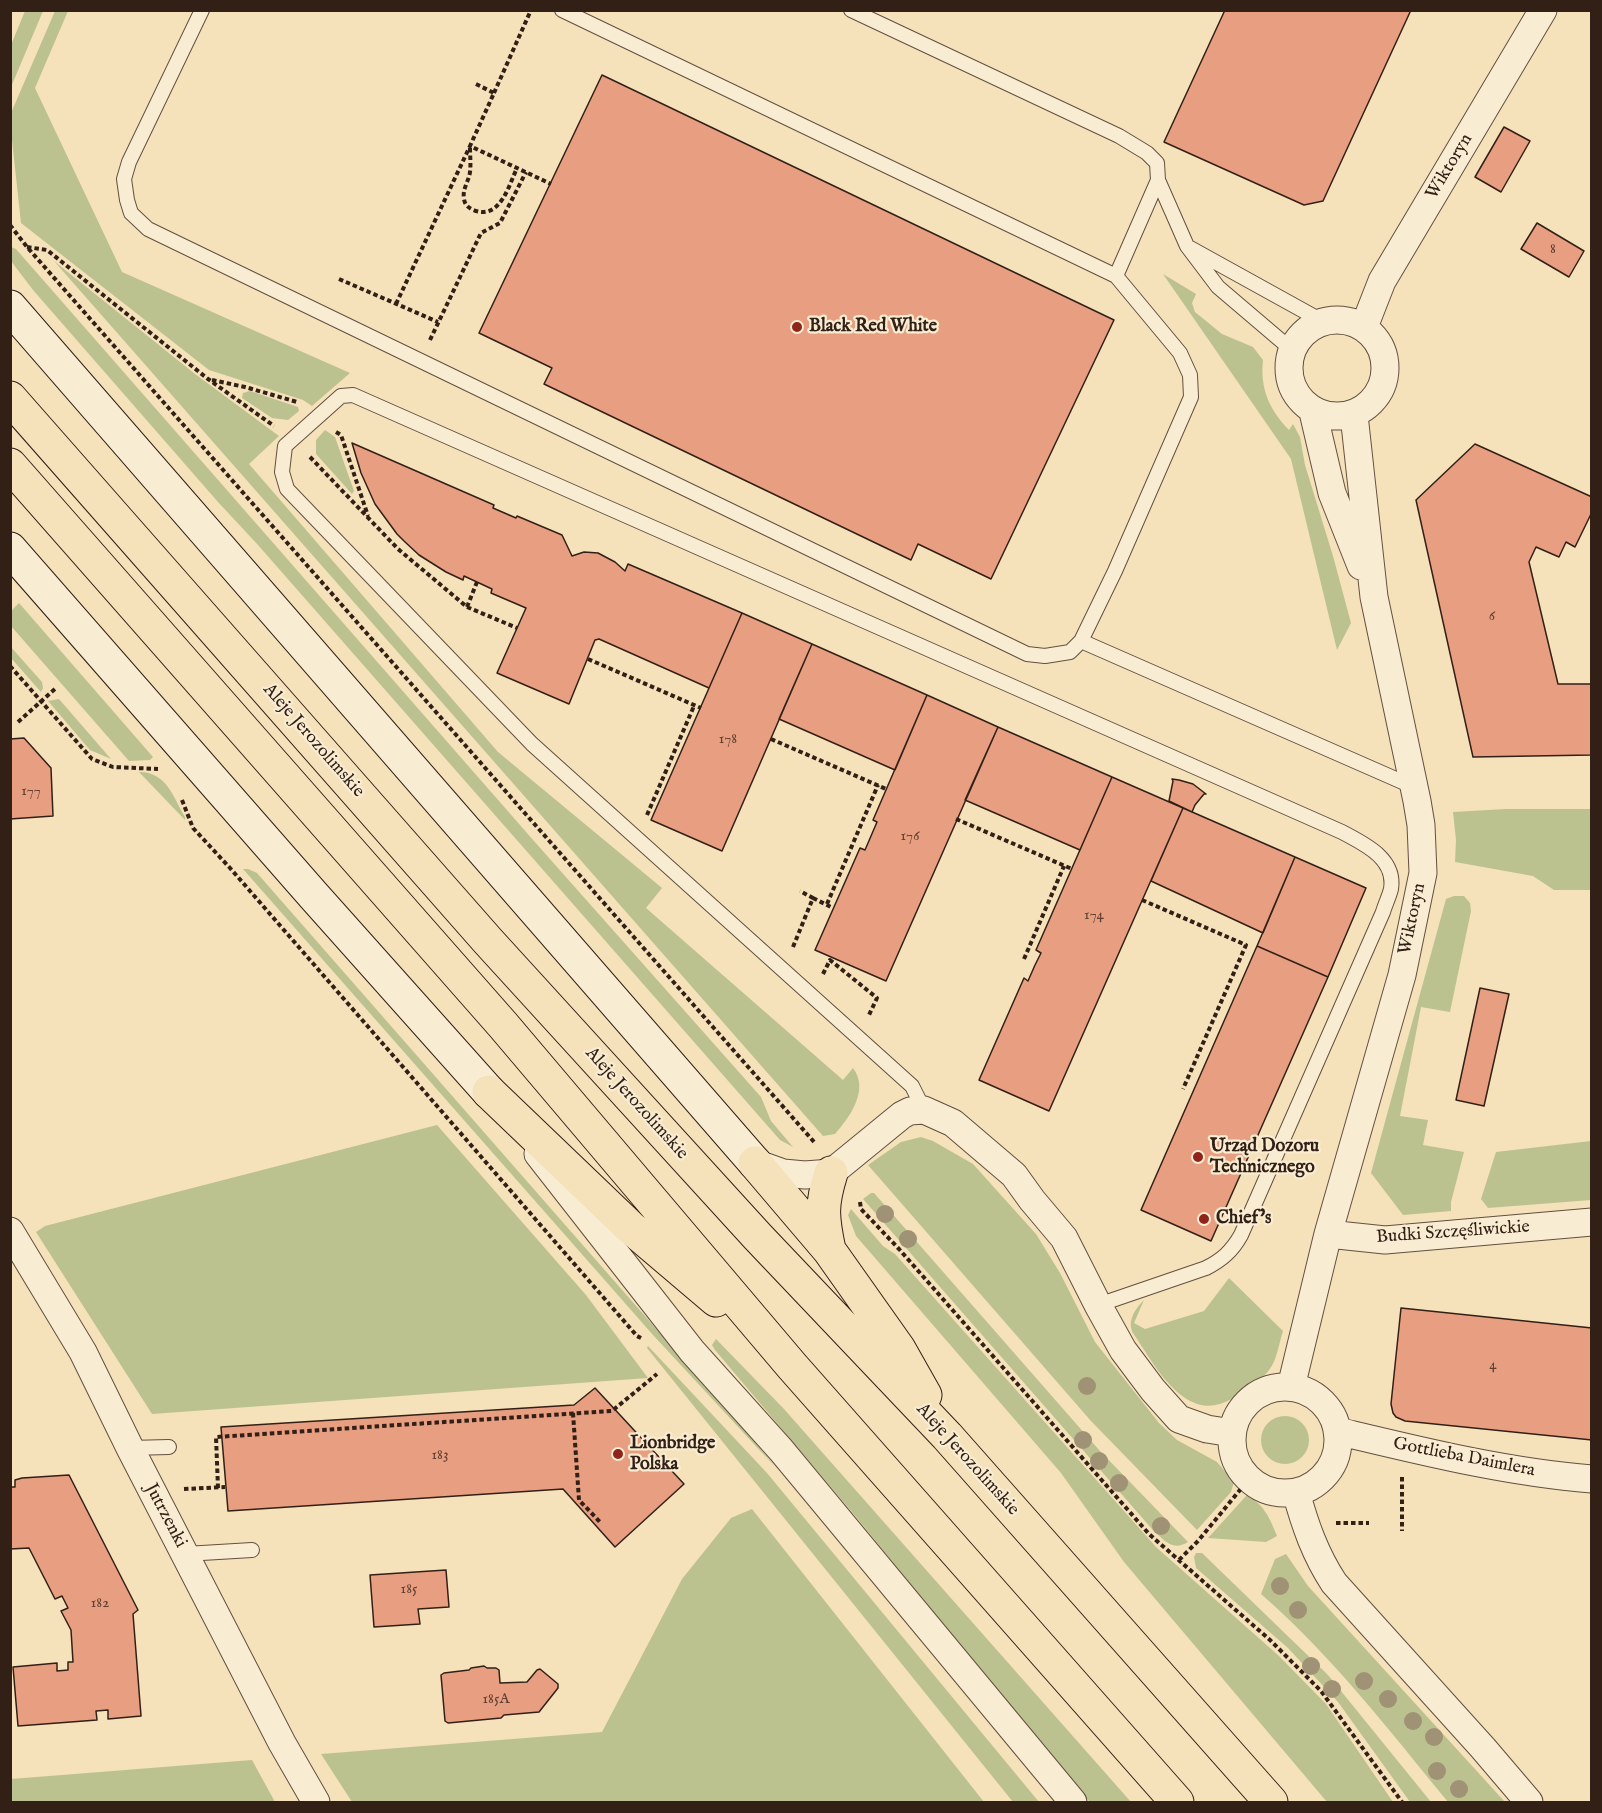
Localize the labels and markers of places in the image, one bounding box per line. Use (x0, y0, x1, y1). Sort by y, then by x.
place label: Black Red White (809, 316, 937, 338)
marker: Black Red White (790, 320, 804, 334)
place label: Urząd Dozoru Technicznego (1210, 1136, 1319, 1178)
marker: Urząd Dozoru Technicznego (1191, 1150, 1205, 1164)
place label: Chief's (1216, 1208, 1271, 1230)
marker: Chief's (1197, 1212, 1211, 1226)
place label: Lionbridge Polska (630, 1433, 715, 1476)
marker: Lionbridge Polska (611, 1447, 625, 1461)

